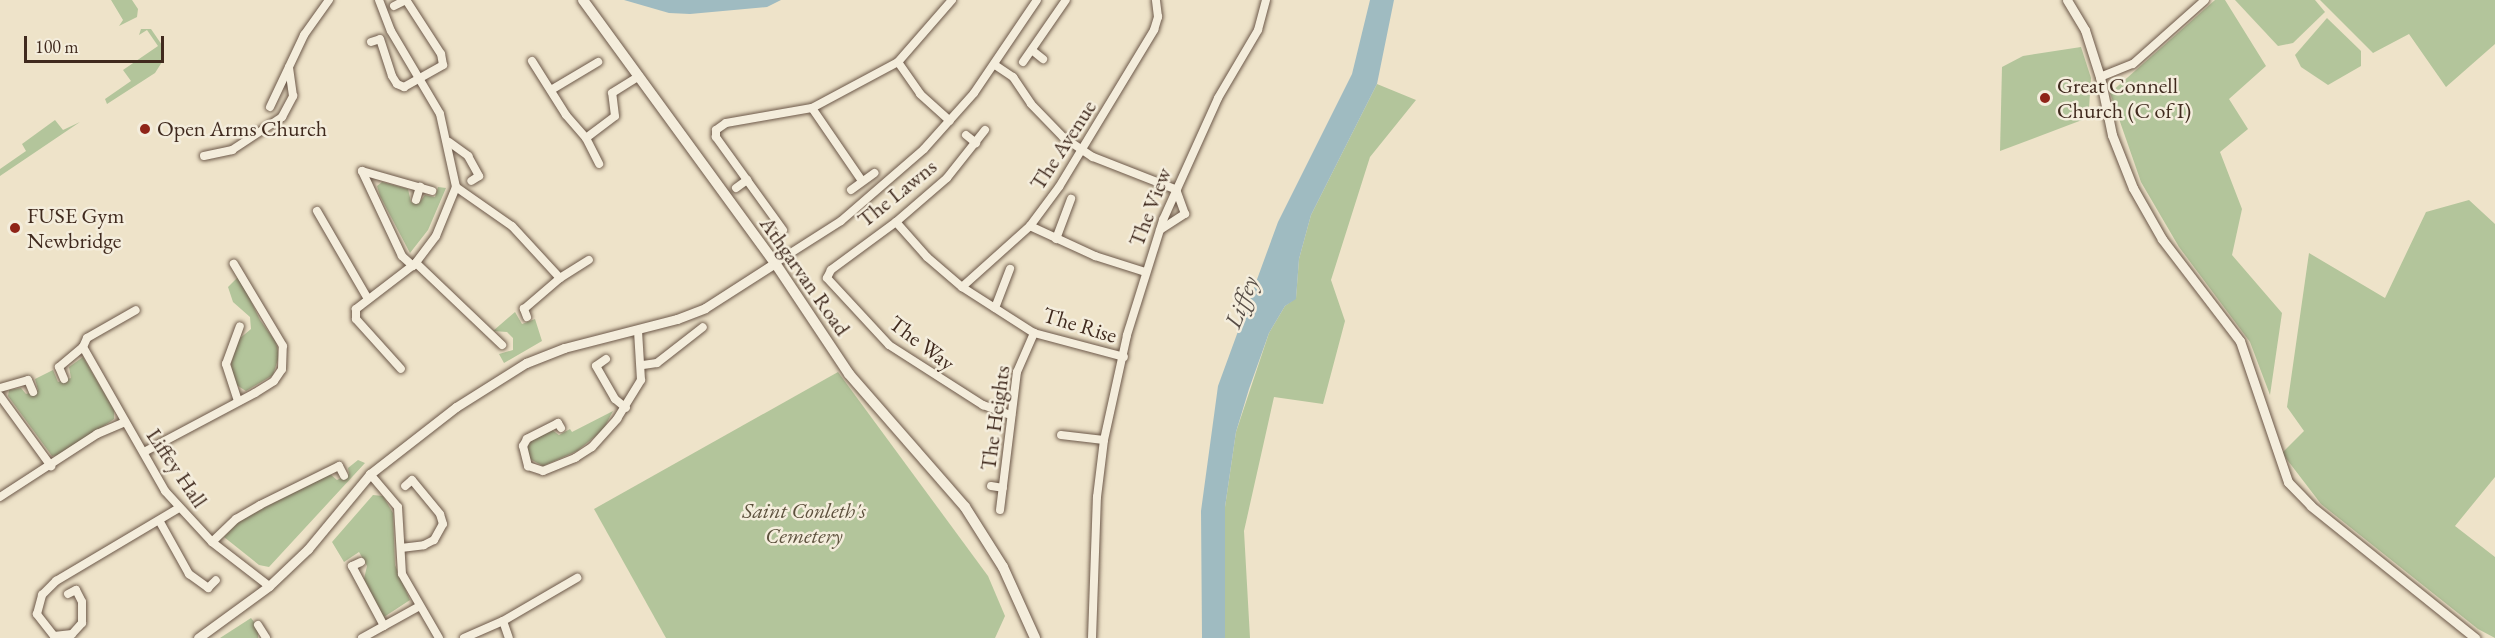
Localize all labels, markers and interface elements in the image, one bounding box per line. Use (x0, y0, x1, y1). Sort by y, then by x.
scale bar (27, 24, 166, 62)
text: 100 m (35, 35, 79, 58)
place label: Great Connell Church (C of I) (2057, 72, 2191, 124)
marker: Great Connell Church (C of I) (2038, 91, 2052, 105)
street label: The Avenue (1024, 95, 1102, 195)
place label: Open Arms Church (157, 116, 327, 142)
marker: Open Arms Church (138, 122, 152, 136)
street label: The Lawns (852, 153, 942, 233)
street label: The View (1123, 164, 1177, 250)
place label: FUSE Gym Newbridge (27, 202, 124, 254)
street label: Athgarvan Road (754, 211, 856, 341)
marker: FUSE Gym Newbridge (8, 221, 22, 235)
water label: Liffey (1218, 272, 1264, 332)
street label: The Rise (1040, 301, 1120, 349)
street label: The Way (884, 310, 960, 376)
street label: The Heights (975, 364, 1015, 472)
street label: Liffey Hall (141, 423, 213, 513)
park label: Saint Conleth's Cemetery (742, 497, 866, 548)

